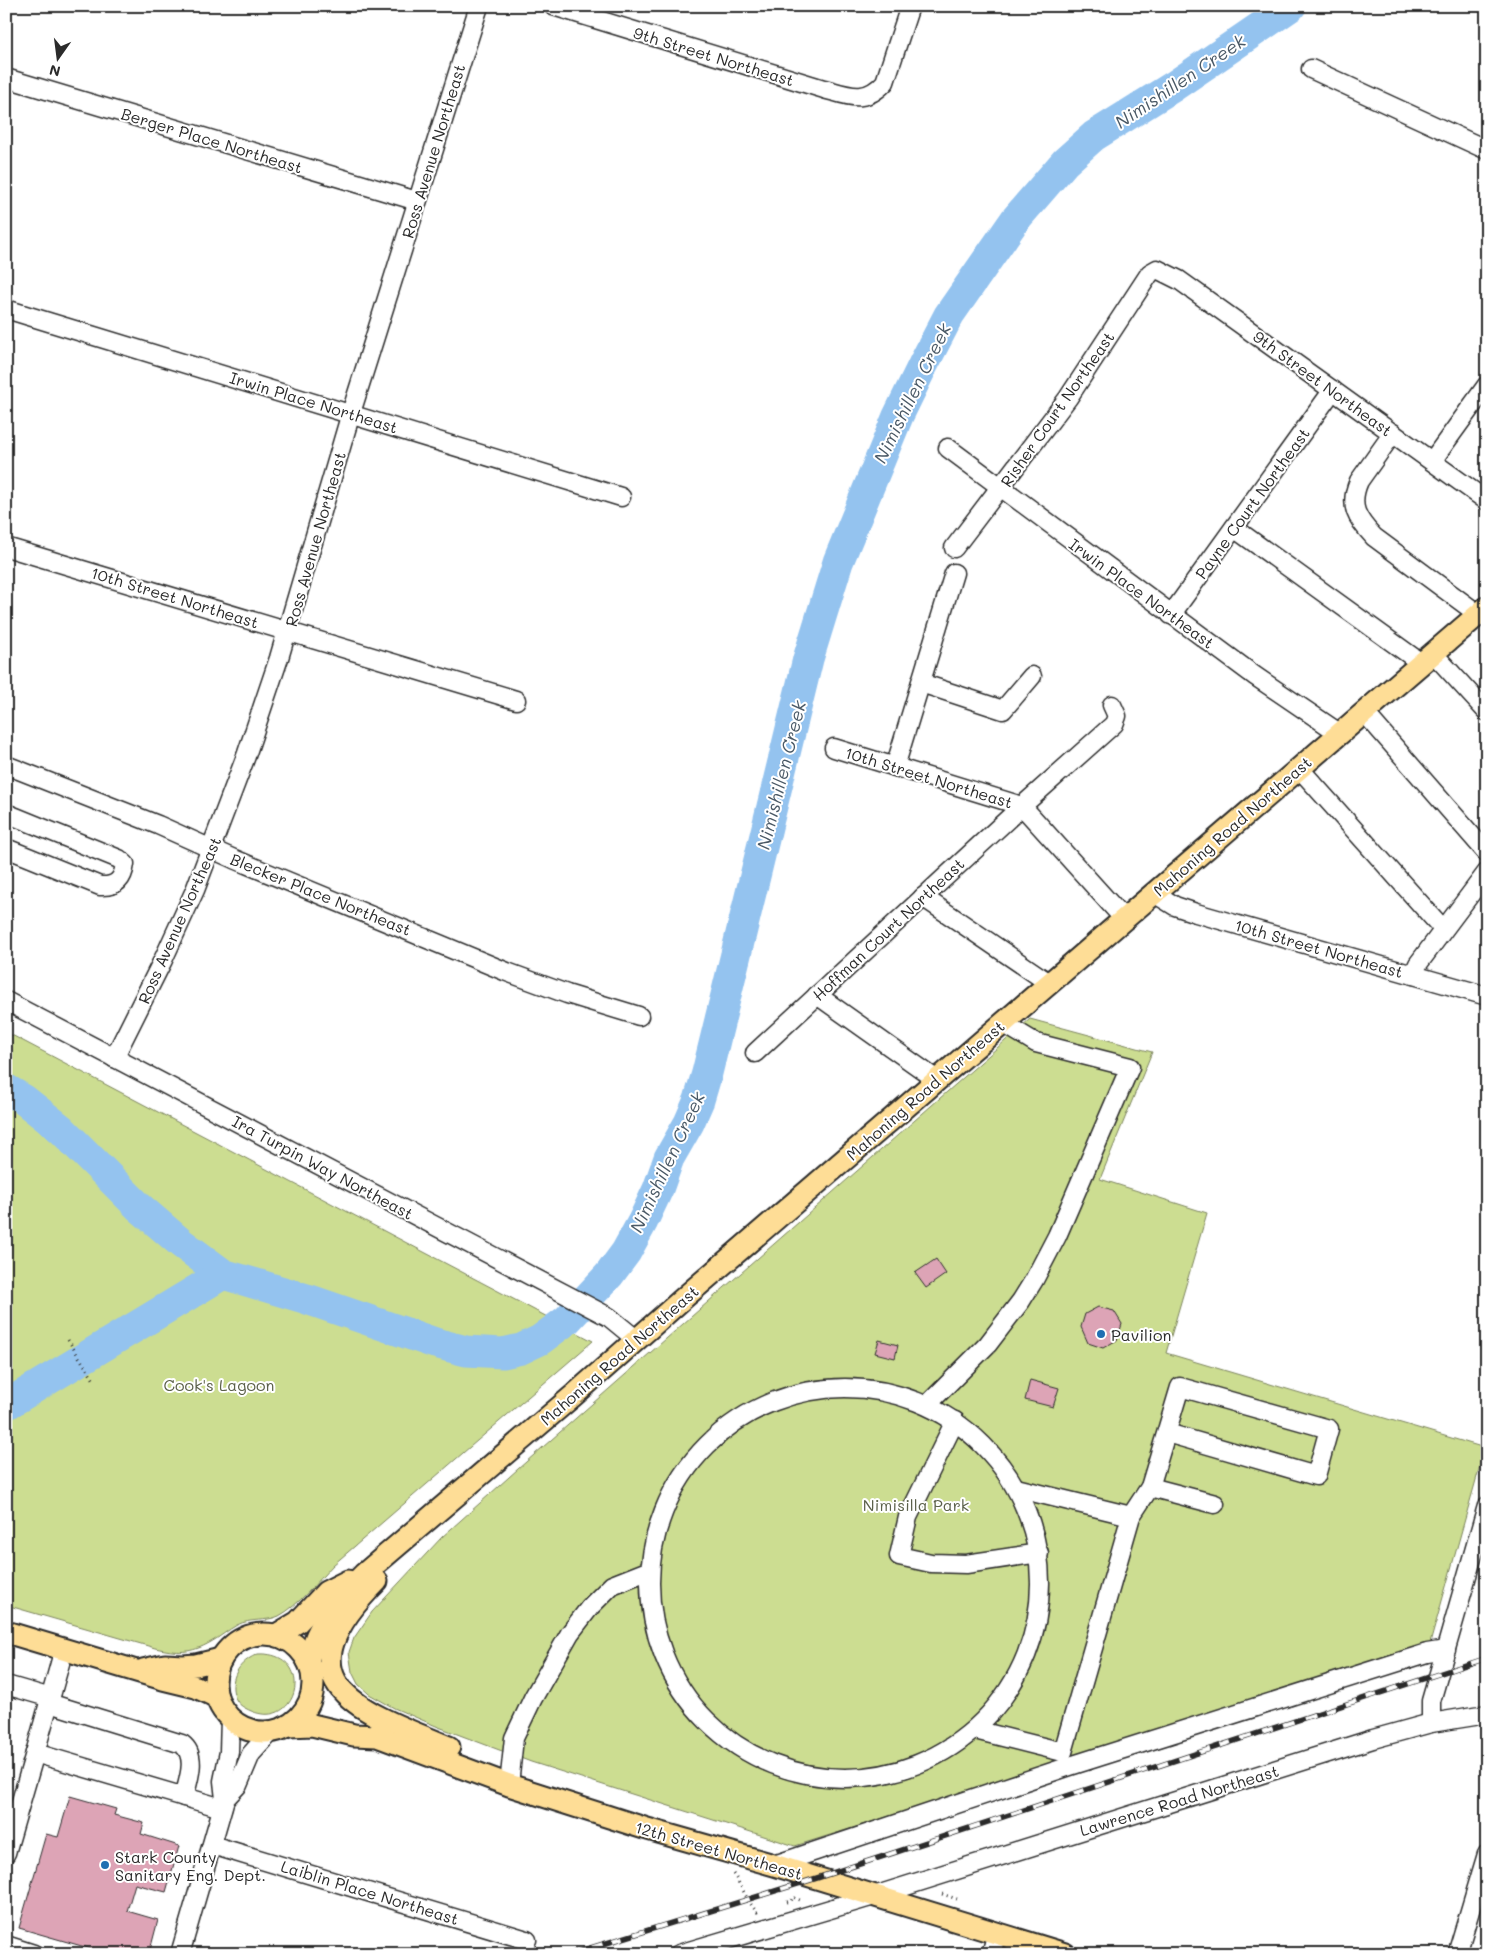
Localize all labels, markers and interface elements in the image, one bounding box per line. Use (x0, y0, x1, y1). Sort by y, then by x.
street label: 9th Street Northeast (631, 22, 797, 90)
water label: Nimishillen Creek (1110, 28, 1250, 134)
north arrow (32, 32, 82, 82)
text: N (47, 61, 62, 82)
street label: Ross Avenue Northeast (397, 61, 469, 241)
street label: Berger Place Northeast (119, 102, 305, 178)
water label: Nimishillen Creek (868, 319, 956, 467)
street label: 9th Street Northeast (1249, 325, 1397, 441)
street label: Risher Court Northeast (995, 327, 1119, 491)
street label: Irwin Place Northeast (227, 366, 401, 438)
street label: Payne Court Northeast (1190, 423, 1314, 583)
street label: Ross Avenue Northeast (280, 449, 350, 629)
street label: Irwin Place Northeast (1065, 533, 1219, 653)
street label: 10th Street Northeast (89, 561, 261, 633)
water label: Nimishillen Creek (751, 698, 811, 852)
street label: 10th Street Northeast (843, 741, 1015, 813)
street label: Mahoning Road Northeast (1148, 751, 1316, 901)
street label: Ross Avenue Northeast (133, 833, 225, 1007)
street label: Blecker Place Northeast (228, 848, 414, 940)
street label: Hoffman Court Northeast (808, 853, 968, 1005)
street label: 10th Street Northeast (1232, 914, 1406, 982)
street label: Mahoning Road Northeast (841, 1015, 1009, 1165)
water label: Nimishillen Creek (624, 1087, 710, 1236)
street label: Ira Turpin Way Northeast (229, 1110, 417, 1224)
street label: Mahoning Road Northeast (535, 1280, 703, 1430)
place label: Pavilion (1111, 1324, 1171, 1345)
marker: Pavilion (1095, 1328, 1107, 1340)
park label: Cook's Lagoon (164, 1374, 274, 1395)
park label: Nimisilla Park (863, 1494, 969, 1515)
street label: Lawrence Road Northeast (1077, 1760, 1281, 1840)
street label: 12th Street Northeast (633, 1816, 805, 1884)
place label: Stark County Sanitary Eng. Dept. (115, 1846, 266, 1885)
street label: Laiblin Place Northeast (279, 1855, 461, 1929)
marker: Stark County Sanitary Eng. Dept. (99, 1859, 111, 1871)

